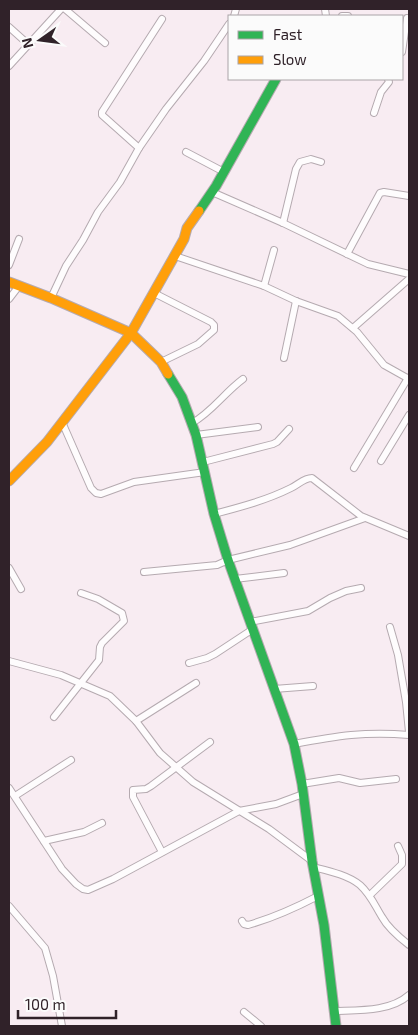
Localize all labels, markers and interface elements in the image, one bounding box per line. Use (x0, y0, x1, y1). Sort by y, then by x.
north arrow (15, 15, 65, 65)
legend (228, 15, 403, 80)
text: Fast (273, 25, 303, 43)
text: N (17, 36, 36, 50)
text: Slow (273, 50, 307, 68)
scale bar (18, 988, 115, 1020)
text: 100 m (25, 995, 66, 1013)

